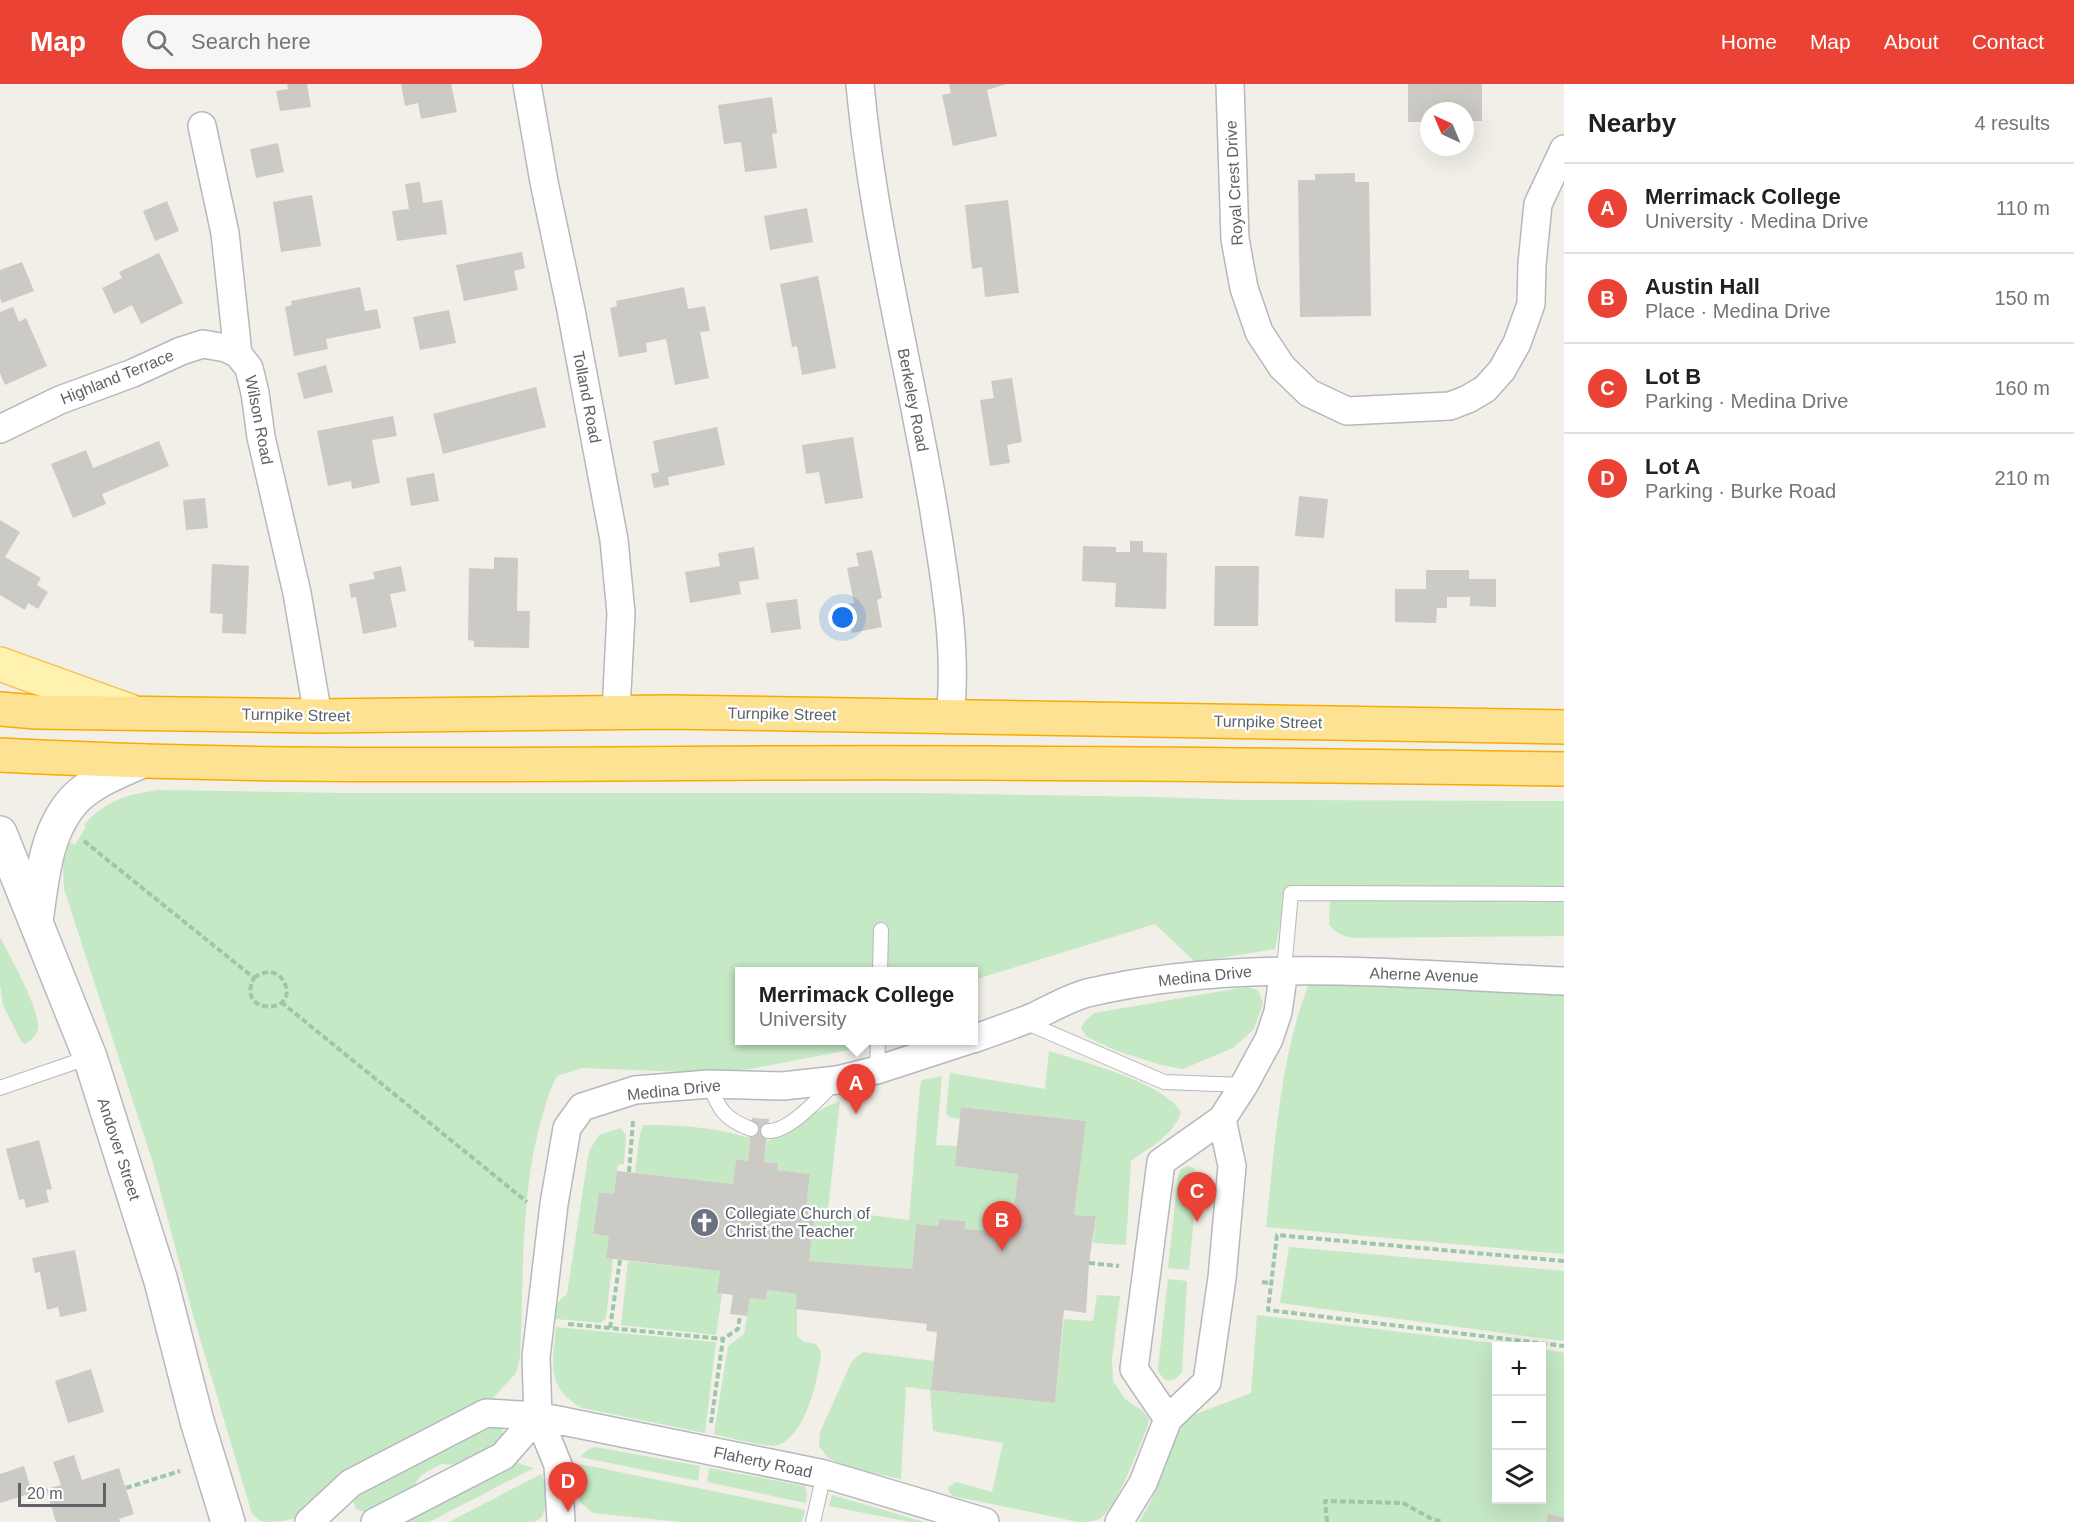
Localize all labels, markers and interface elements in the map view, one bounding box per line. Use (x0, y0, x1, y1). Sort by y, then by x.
search box (122, 15, 542, 69)
text: Map (30, 26, 86, 57)
icon: search (143, 26, 176, 59)
text: Search here (191, 29, 311, 54)
text: Home (1721, 30, 1777, 53)
text: Map (1810, 30, 1851, 53)
text: About (1884, 30, 1939, 53)
text: Contact (1972, 30, 2044, 53)
north arrow (1420, 102, 1474, 156)
text: Nearby (1588, 108, 1676, 138)
text: 4 results (1974, 112, 2050, 134)
street label: Royal Crest Drive (1222, 120, 1246, 246)
text: Merrimack College (1645, 184, 1841, 209)
text: A (1600, 197, 1615, 219)
text: 110 m (1996, 197, 2050, 219)
text: University · Medina Drive (1645, 210, 1868, 232)
text: Austin Hall (1645, 274, 1760, 299)
text: B (1600, 287, 1615, 309)
text: 150 m (1994, 287, 2050, 309)
text: Place · Medina Drive (1645, 300, 1831, 322)
street label: Highland Terrace (58, 346, 176, 407)
street label: Berkeley Road (895, 347, 931, 453)
street label: Tolland Road (570, 350, 604, 444)
text: Lot B (1645, 364, 1701, 389)
street label: Wilson Road (242, 374, 276, 466)
text: C (1600, 377, 1615, 399)
text: 160 m (1994, 377, 2050, 399)
text: Parking · Medina Drive (1645, 390, 1848, 412)
text: Lot A (1645, 454, 1700, 479)
text: D (1600, 467, 1615, 489)
text: 210 m (1994, 467, 2050, 489)
text: Parking · Burke Road (1645, 480, 1836, 502)
your location (828, 603, 857, 632)
street label: Turnpike Street (727, 705, 837, 723)
street label: Turnpike Street (241, 706, 351, 724)
street label: Turnpike Street (1213, 713, 1323, 731)
street label: Medina Drive (1157, 963, 1253, 989)
street label: Aherne Avenue (1369, 965, 1479, 985)
popup (735, 967, 978, 1045)
text: Merrimack College (759, 982, 954, 1007)
text: University (759, 1008, 846, 1030)
pin: A (836, 1064, 876, 1114)
street label: Medina Drive (626, 1077, 722, 1103)
street label: Andover Street (94, 1096, 144, 1203)
pin: C (1178, 1172, 1216, 1222)
pin: B (982, 1202, 1022, 1251)
place label: Collegiate Church of Christ the Teacher (725, 1205, 871, 1240)
church icon: Collegiate Church of Christ the Teacher (688, 1206, 720, 1238)
map controls (1492, 1342, 1546, 1504)
button: + (1492, 1342, 1546, 1396)
button: − (1492, 1396, 1546, 1450)
street label: Flaherty Road (712, 1443, 814, 1481)
button: layers (1492, 1450, 1546, 1504)
pin: D (548, 1462, 588, 1512)
scale bar (18, 1480, 106, 1508)
text: 20 m (27, 1485, 63, 1502)

